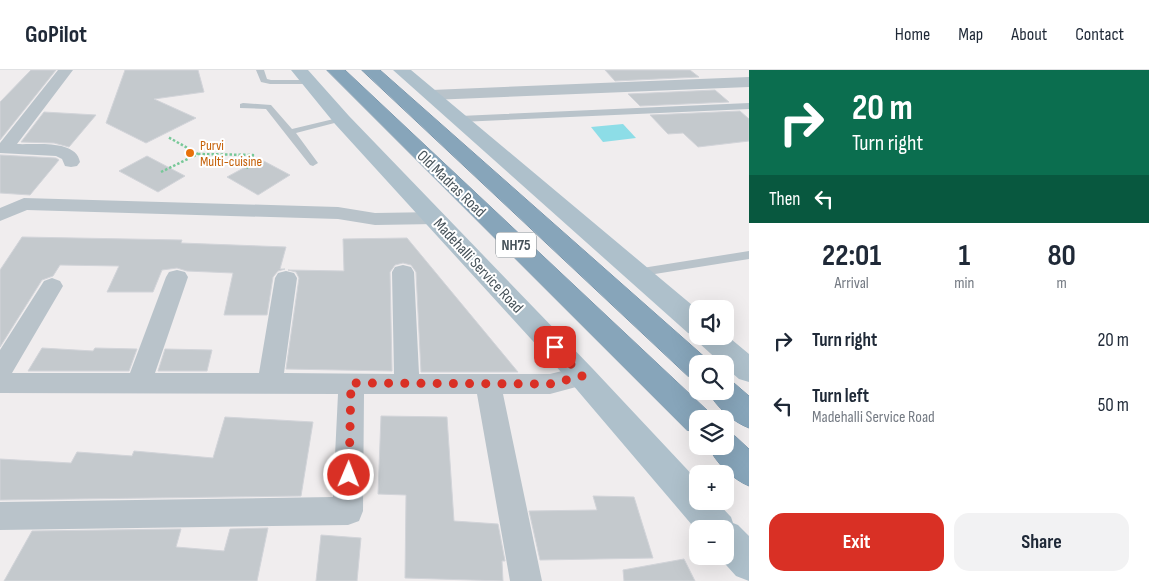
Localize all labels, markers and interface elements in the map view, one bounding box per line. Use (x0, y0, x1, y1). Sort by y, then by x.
text: GoPilot (25, 20, 87, 49)
text: Home (895, 24, 930, 45)
text: Map (958, 24, 983, 45)
text: About (1011, 24, 1047, 45)
text: Contact (1075, 24, 1124, 45)
text: 20 m (852, 87, 913, 130)
icon: right (769, 90, 834, 155)
text: Turn right (852, 130, 923, 157)
place label: Purvi Multi-cuisine (200, 137, 262, 170)
marker: Purvi Multi-cuisine (184, 147, 196, 159)
street label: Old Madras Road (413, 147, 489, 221)
icon: left (810, 185, 838, 213)
text: Then (769, 188, 800, 211)
street label: Madehalli Service Road (429, 215, 527, 317)
road number: NH75 (496, 232, 536, 258)
text: 22:01 (822, 238, 881, 274)
text: 1 (958, 238, 970, 274)
text: 80 (1047, 238, 1076, 274)
text: Arrival (834, 274, 869, 293)
text: min (954, 274, 974, 293)
text: m (1057, 274, 1067, 293)
map controls (689, 300, 734, 565)
button: sound (689, 300, 734, 345)
pin (534, 326, 576, 368)
icon: right (769, 327, 797, 355)
text: Turn right (812, 329, 877, 352)
text: 20 m (1097, 329, 1129, 352)
icon: arrive (541, 333, 569, 361)
button: search (689, 355, 734, 400)
text: Turn left (812, 385, 869, 408)
icon: left (769, 392, 797, 420)
text: 50 m (1098, 394, 1129, 417)
text: Madehalli Service Road (812, 408, 935, 427)
button: layers (689, 410, 734, 455)
position arrow (322, 448, 374, 500)
button: + (689, 465, 734, 510)
button: Exit (769, 513, 944, 571)
button: Share (954, 513, 1129, 571)
button: − (689, 520, 734, 565)

